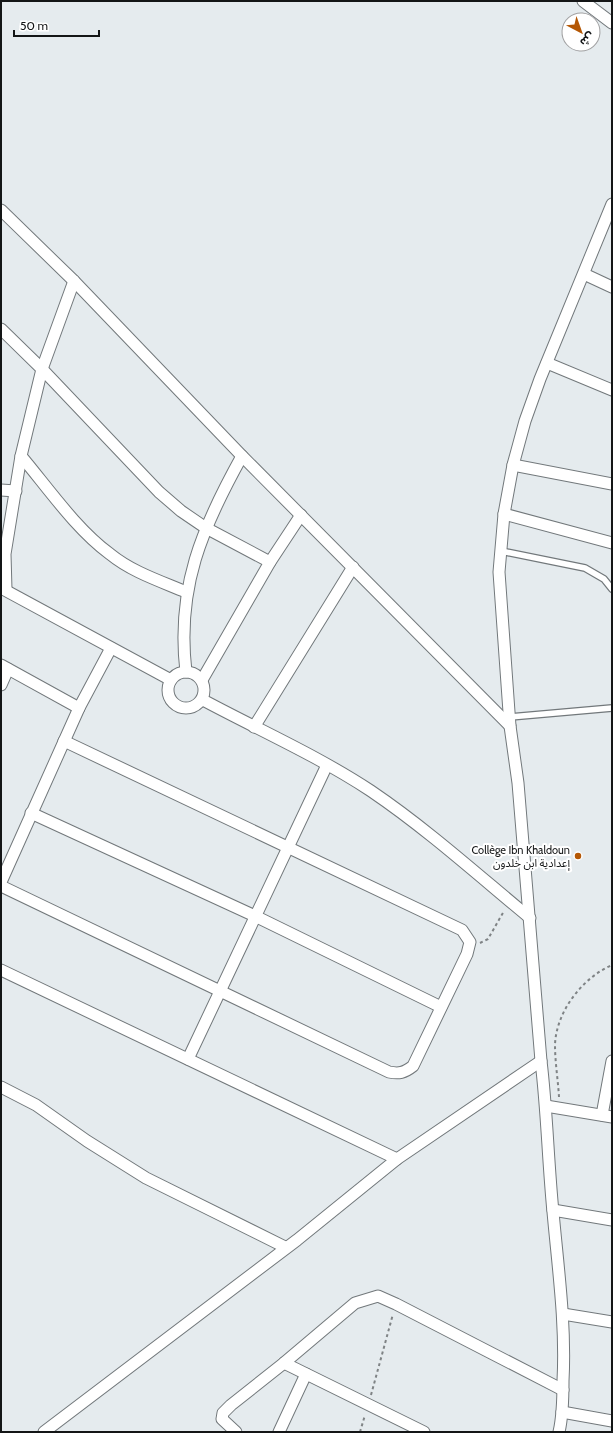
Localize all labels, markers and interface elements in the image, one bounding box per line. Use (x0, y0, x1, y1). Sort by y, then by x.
scale bar (14, 12, 99, 38)
north arrow (561, 12, 601, 52)
text: 50 m (20, 18, 48, 33)
text: ش (577, 29, 598, 50)
place label: Collège Ibn Khaldoun إعدادية ابن خلدون (471, 843, 571, 871)
marker: Collège Ibn Khaldoun إعدادية ابن خلدون (573, 851, 583, 861)

